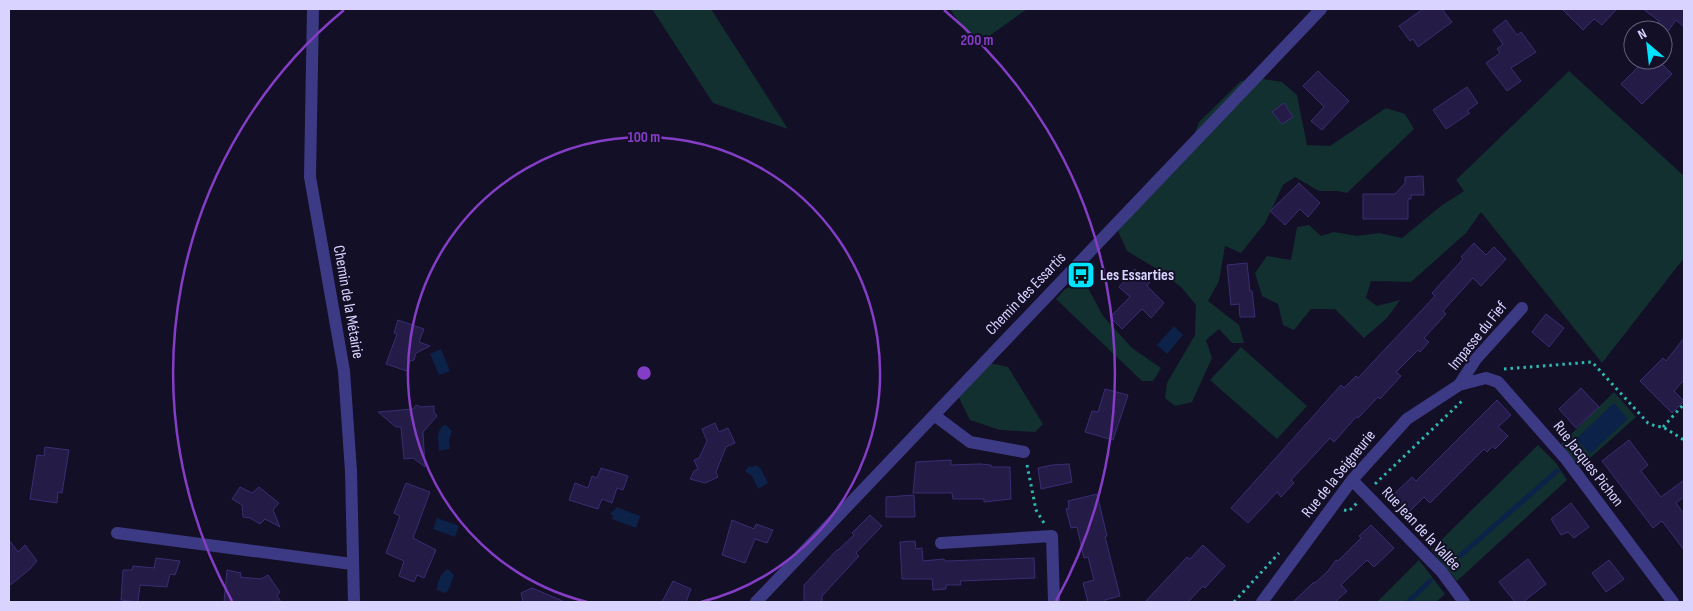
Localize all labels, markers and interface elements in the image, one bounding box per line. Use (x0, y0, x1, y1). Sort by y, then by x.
north arrow (1623, 20, 1673, 70)
text: N (1635, 25, 1649, 43)
text: 200 m (960, 31, 994, 50)
text: 100 m (628, 128, 660, 147)
street label: Chemin de la Métairie (329, 244, 367, 360)
street label: Chemin des Essartis (982, 249, 1070, 339)
bus stop icon: Les Essarties (1066, 260, 1096, 290)
place label: Les Essarties (1100, 266, 1174, 285)
street label: Impasse du Fief (1445, 298, 1512, 374)
centre of rings (635, 364, 653, 382)
street label: Rue Jacques Pichon (1549, 417, 1627, 511)
street label: Rue de la Seigneurie (1298, 426, 1380, 522)
street label: Rue Jean de la Vallée (1377, 483, 1465, 575)

